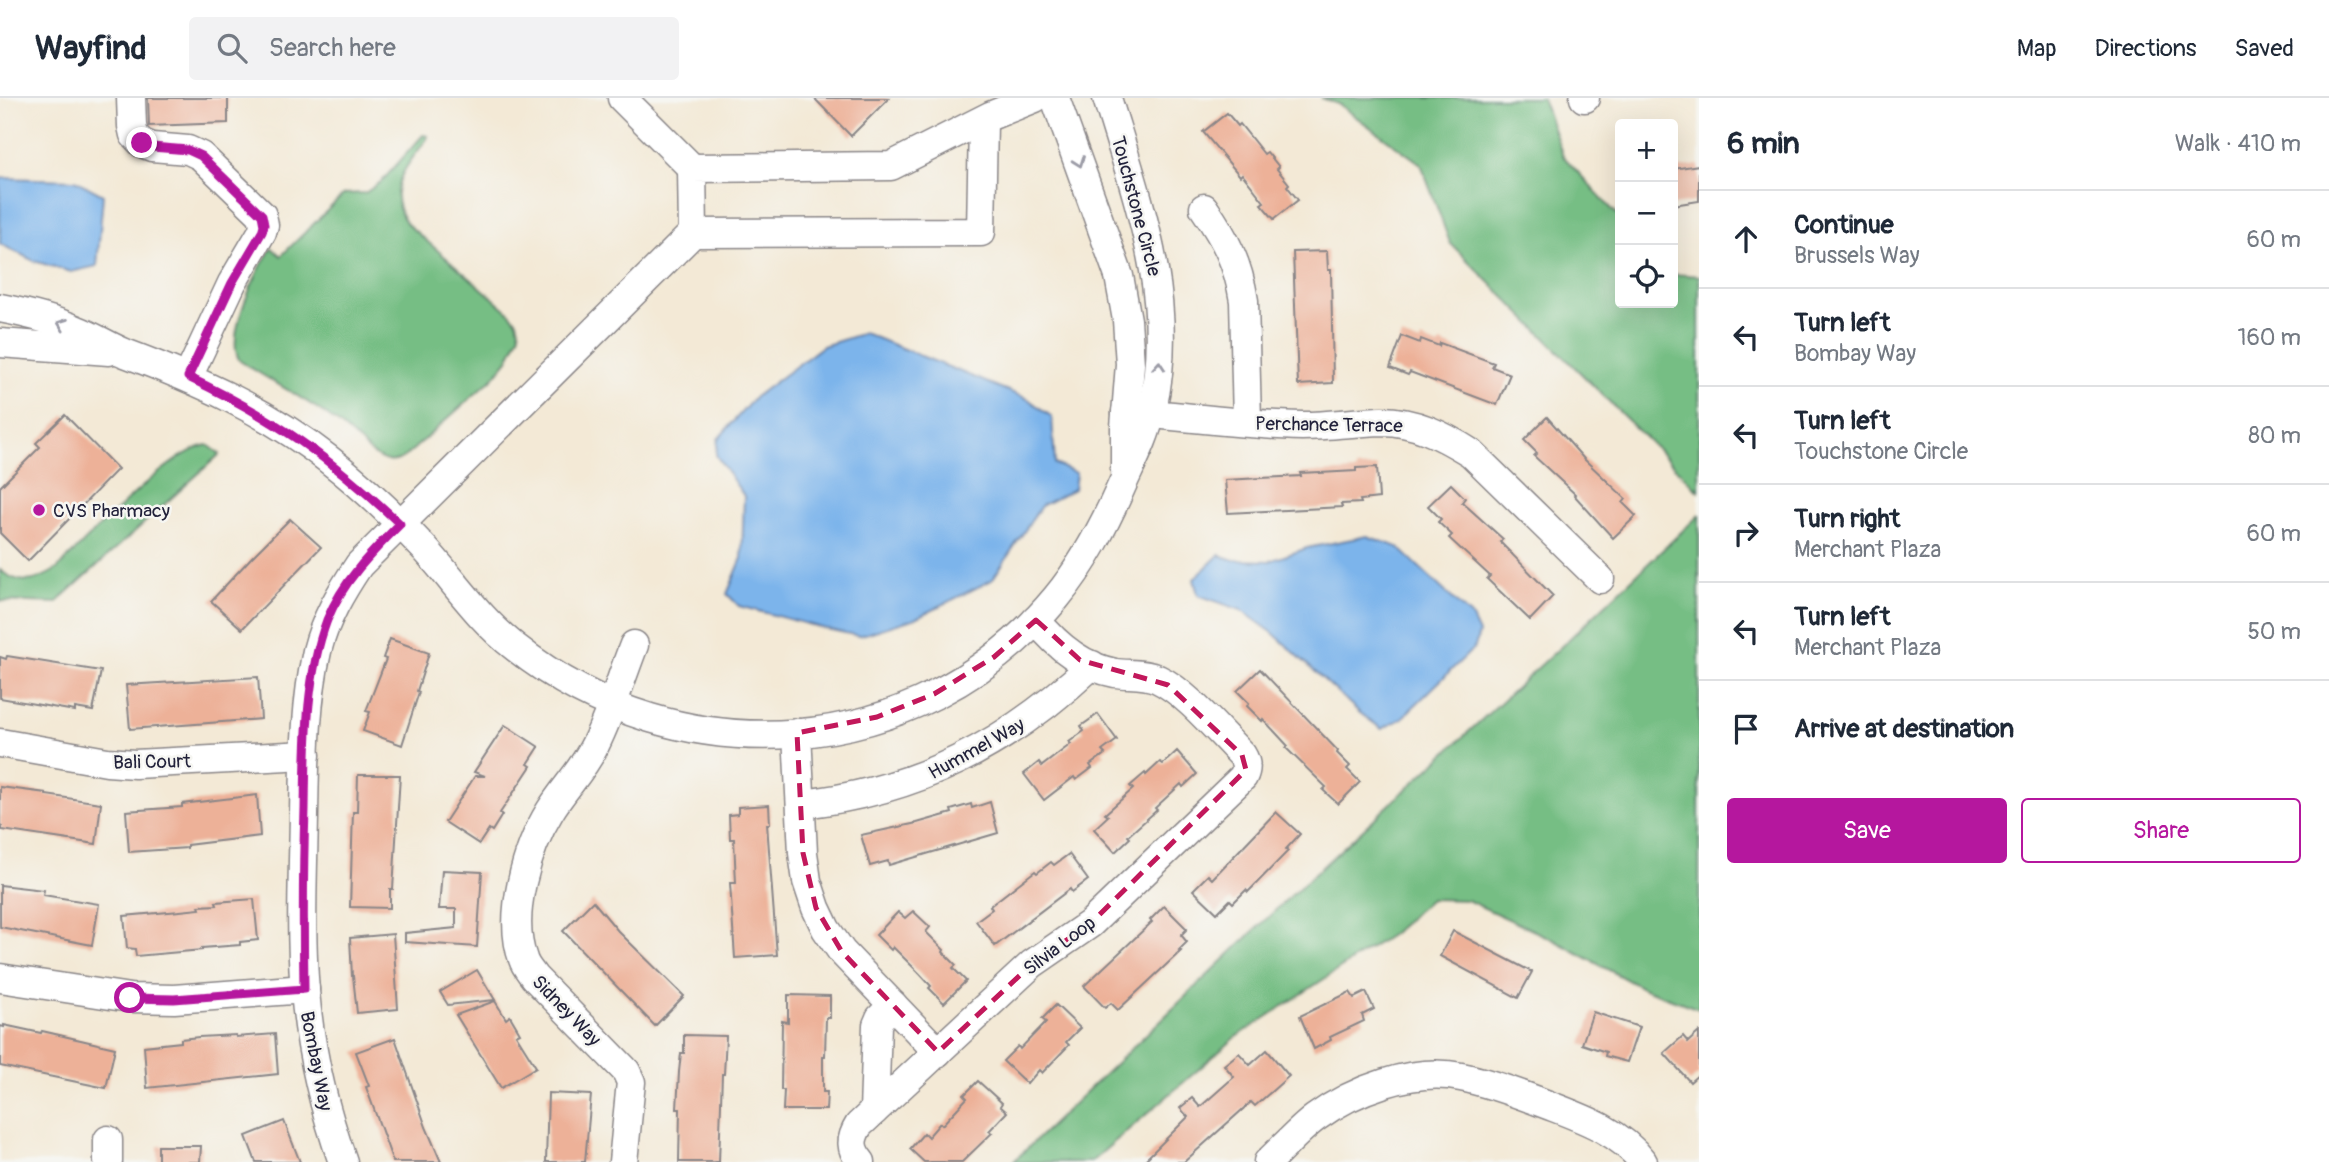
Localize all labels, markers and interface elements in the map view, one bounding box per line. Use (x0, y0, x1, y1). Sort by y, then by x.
search box (189, 17, 679, 80)
text: Wayfind (35, 28, 147, 69)
icon: search (213, 29, 251, 67)
text: Search here (269, 32, 396, 64)
text: Map (2017, 34, 2057, 63)
text: Directions (2095, 34, 2196, 63)
text: Saved (2234, 34, 2294, 63)
map controls (1615, 119, 1678, 308)
button: + (1615, 119, 1678, 182)
text: 6 min (1727, 125, 1800, 162)
route end (126, 127, 157, 158)
text: Walk · 410 m (2175, 129, 2301, 158)
street label: Touchstone Circle (1106, 134, 1166, 279)
one-way arrow (1070, 155, 1084, 167)
button: − (1615, 182, 1678, 245)
text: Continue (1794, 209, 1894, 241)
icon: ahead (1727, 220, 1765, 258)
text: 60 m (2246, 225, 2301, 254)
text: Brussels Way (1794, 241, 1920, 270)
button: locate (1615, 245, 1678, 308)
text: Turn left (1794, 307, 1890, 339)
one-way arrow (56, 318, 68, 332)
icon: left (1727, 318, 1765, 356)
text: 160 m (2237, 323, 2301, 352)
text: Bombay Way (1794, 339, 1916, 368)
one-way arrow (1151, 360, 1166, 371)
text: Turn left (1794, 405, 1890, 437)
street label: Perchance Terrace (1255, 412, 1404, 438)
icon: left (1727, 416, 1765, 454)
text: 80 m (2248, 421, 2301, 450)
text: Touchstone Circle (1794, 437, 1968, 466)
place label: CVS Pharmacy (53, 499, 170, 523)
marker: CVS Pharmacy (31, 502, 47, 518)
text: Turn right (1794, 503, 1900, 535)
icon: right (1727, 514, 1765, 552)
text: 60 m (2246, 519, 2301, 548)
text: Merchant Plaza (1794, 535, 1941, 564)
text: Turn left (1794, 601, 1890, 633)
icon: left (1727, 612, 1765, 650)
text: 50 m (2247, 617, 2301, 646)
text: Merchant Plaza (1794, 633, 1941, 662)
icon: arrive (1727, 710, 1765, 748)
street label: Hummel Way (924, 713, 1029, 785)
text: Arrive at destination (1794, 713, 2014, 745)
street label: Bali Court (113, 749, 191, 775)
button: Save (1727, 798, 2007, 863)
button: Share (2021, 798, 2301, 863)
street label: Silvia Loop (1019, 911, 1100, 981)
street label: Sidney Way (527, 970, 606, 1051)
route start (114, 982, 145, 1013)
street label: Bombay Way (295, 1009, 337, 1113)

